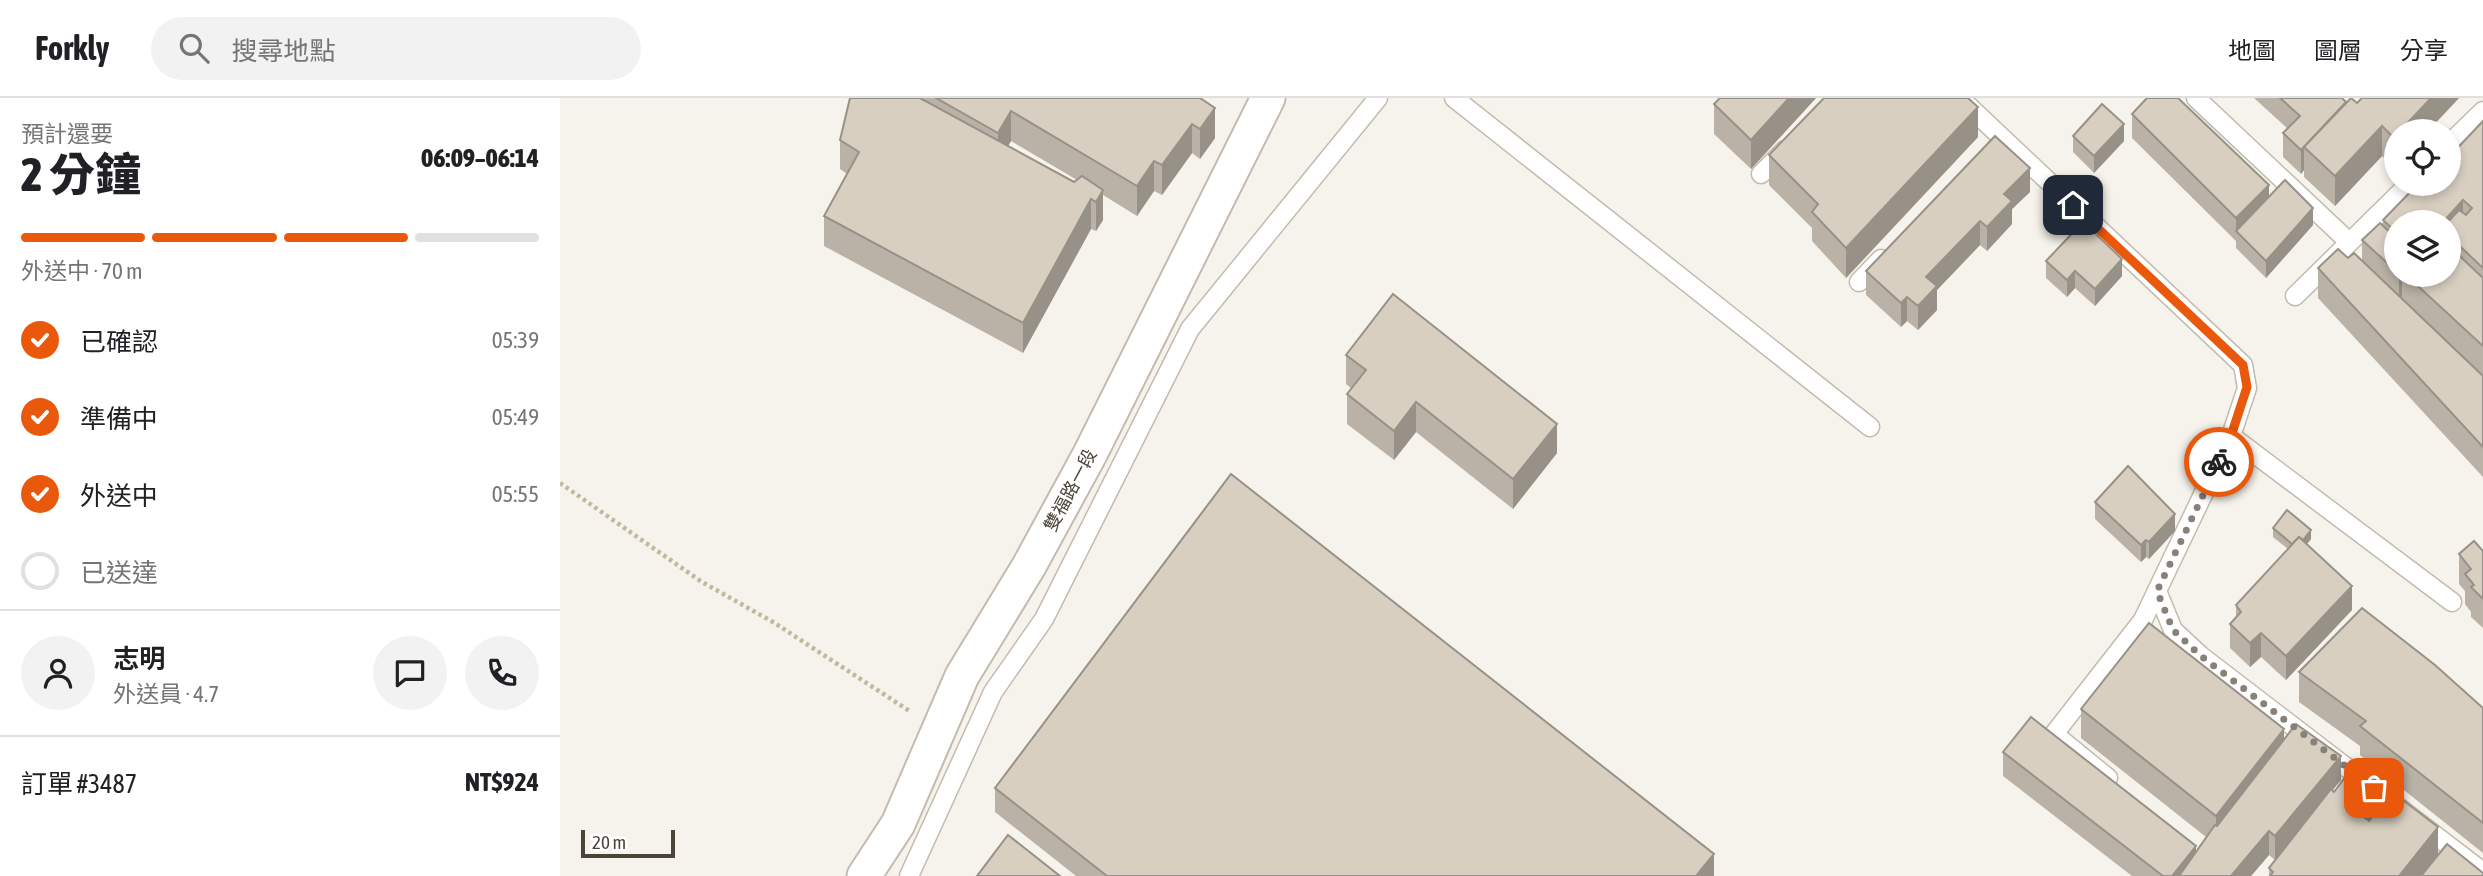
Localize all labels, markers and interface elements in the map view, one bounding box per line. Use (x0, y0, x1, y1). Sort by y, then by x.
search box (151, 17, 641, 80)
text: Forkly (35, 29, 109, 67)
icon: search (175, 29, 213, 67)
text: 搜尋地點 (231, 36, 335, 66)
text: 地圖 (2228, 37, 2276, 64)
text: 圖層 (2314, 37, 2362, 64)
text: 分享 (2400, 37, 2448, 64)
map controls (2384, 119, 2461, 287)
button: locate (2384, 119, 2461, 196)
text: 預計還要 (21, 121, 113, 147)
text: 06:09–06:14 (421, 143, 539, 173)
text: 2 分鐘 (21, 148, 141, 201)
pin (2043, 175, 2103, 235)
icon: home (2054, 186, 2092, 224)
button: layers (2384, 210, 2461, 287)
text: 外送中 · 70 m (21, 258, 143, 284)
icon: check (21, 321, 59, 359)
text: 已確認 (80, 327, 158, 357)
text: 05:39 (492, 327, 539, 353)
icon: check (21, 398, 59, 436)
text: 準備中 (80, 404, 158, 434)
text: 05:49 (492, 404, 539, 430)
courier (2184, 427, 2254, 497)
icon: bike (2200, 443, 2238, 481)
street label: 雙福路一段 (1040, 445, 1100, 535)
icon: check (21, 475, 59, 513)
text: 外送中 (80, 481, 158, 511)
text: 05:55 (492, 481, 539, 507)
text: 已送達 (80, 558, 158, 588)
button: person (21, 636, 95, 710)
button: chat (373, 636, 447, 710)
button: phone (465, 636, 539, 710)
text: 志明 (113, 644, 165, 674)
text: 外送員 · 4.7 (113, 681, 219, 707)
pin (2344, 758, 2404, 818)
text: NT$924 (465, 767, 539, 797)
text: 訂單 #3487 (21, 769, 137, 799)
icon: bag (2355, 769, 2393, 807)
scale bar (581, 827, 676, 859)
text: 20 m (592, 831, 626, 853)

